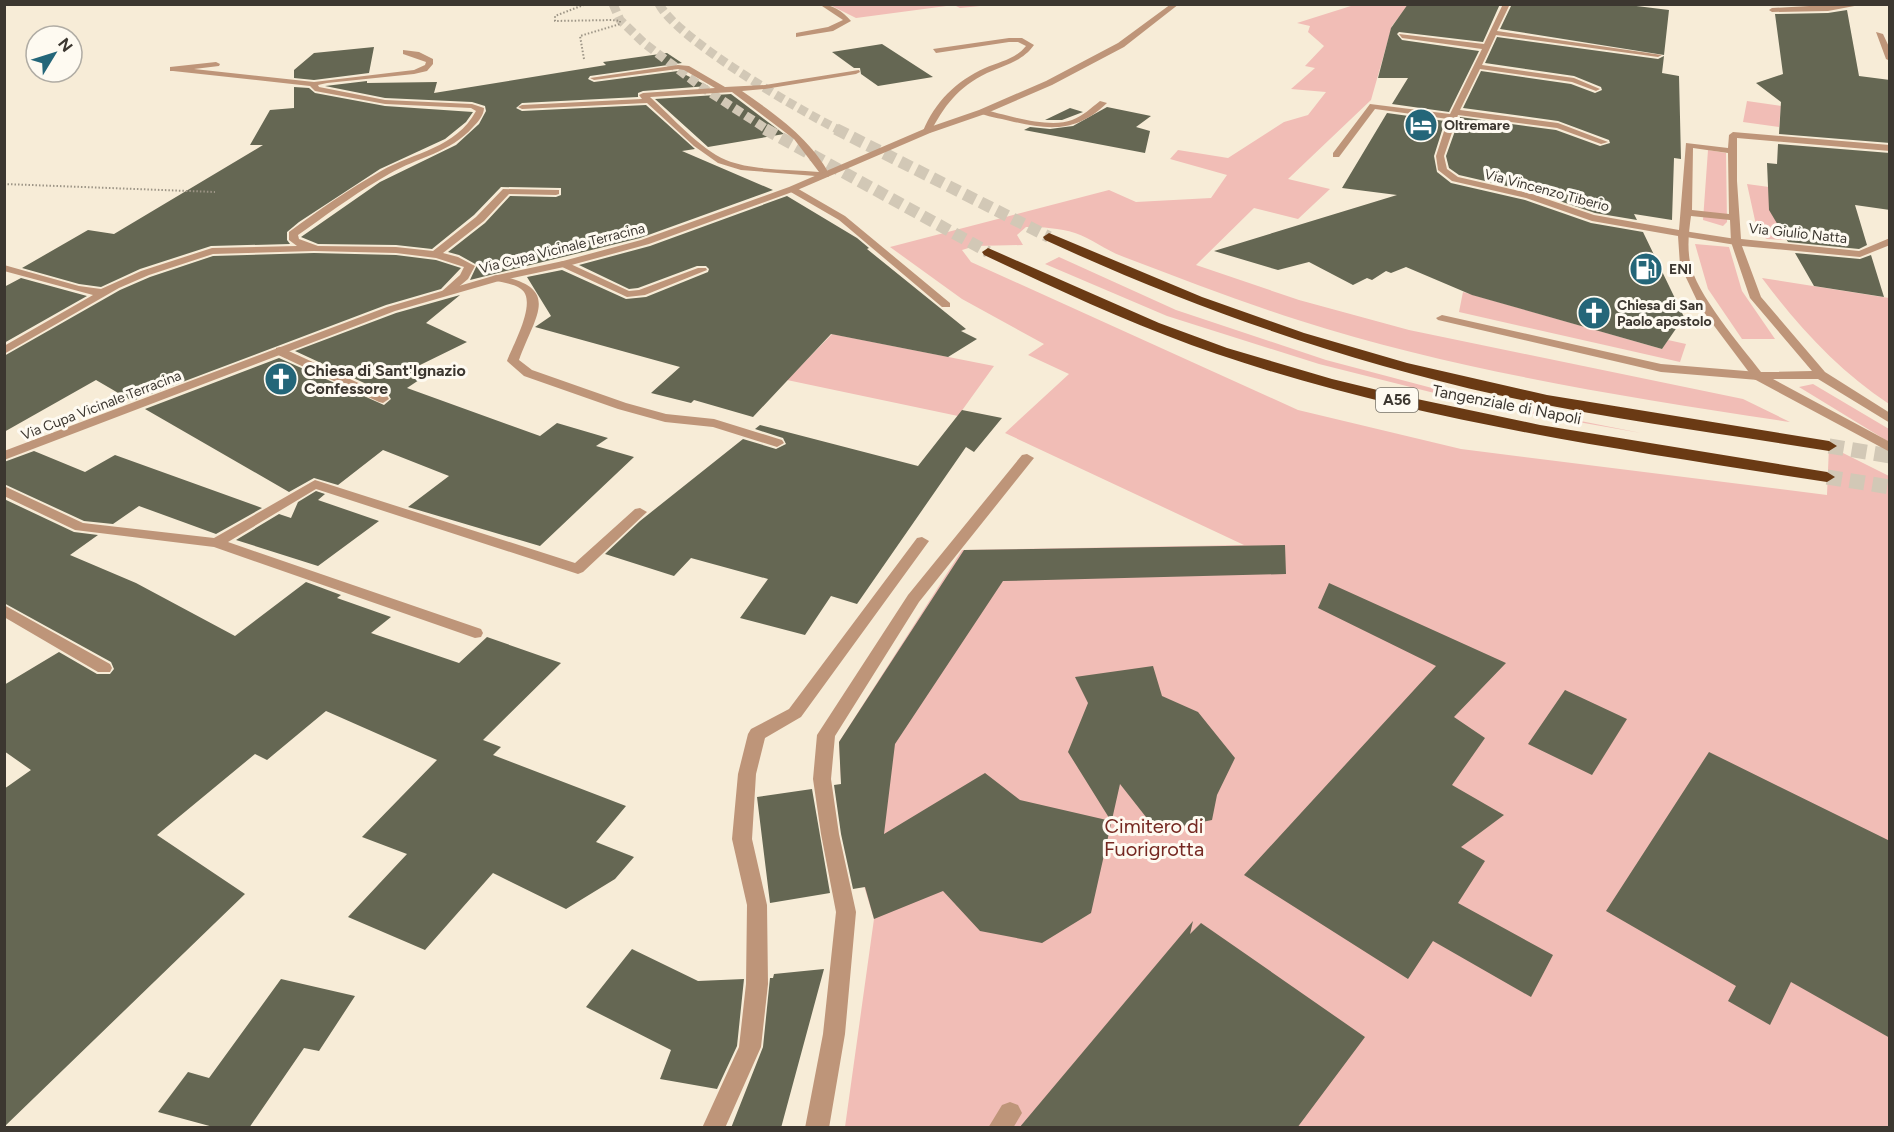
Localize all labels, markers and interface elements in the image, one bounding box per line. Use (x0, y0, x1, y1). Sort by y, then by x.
north arrow (24, 24, 84, 84)
text: N (54, 34, 77, 56)
hotel icon: Oltremare (1403, 107, 1439, 143)
place label: Oltremare (1444, 117, 1510, 134)
street label: Via Vincenzo Tiberio (1483, 166, 1611, 215)
street label: Via Cupa Vicinale Terracina (478, 220, 647, 277)
street label: Via Giulio Natta (1748, 220, 1848, 247)
fuel station icon: ENI (1628, 251, 1664, 287)
place label: ENI (1669, 261, 1692, 278)
church icon: Chiesa di San Paolo apostolo (1576, 295, 1612, 331)
place label: Chiesa di San Paolo apostolo (1617, 297, 1712, 330)
church icon: Chiesa di Sant'Ignazio Confessore (263, 361, 299, 397)
place label: Chiesa di Sant'Ignazio Confessore (304, 361, 466, 398)
street label: Via Cupa Vicinale Terracina (19, 367, 184, 444)
street label: Tangenziale di Napoli (1431, 381, 1583, 428)
road number: A56 (1376, 388, 1418, 412)
park label: Cimitero di Fuorigrotta (1104, 814, 1204, 861)

